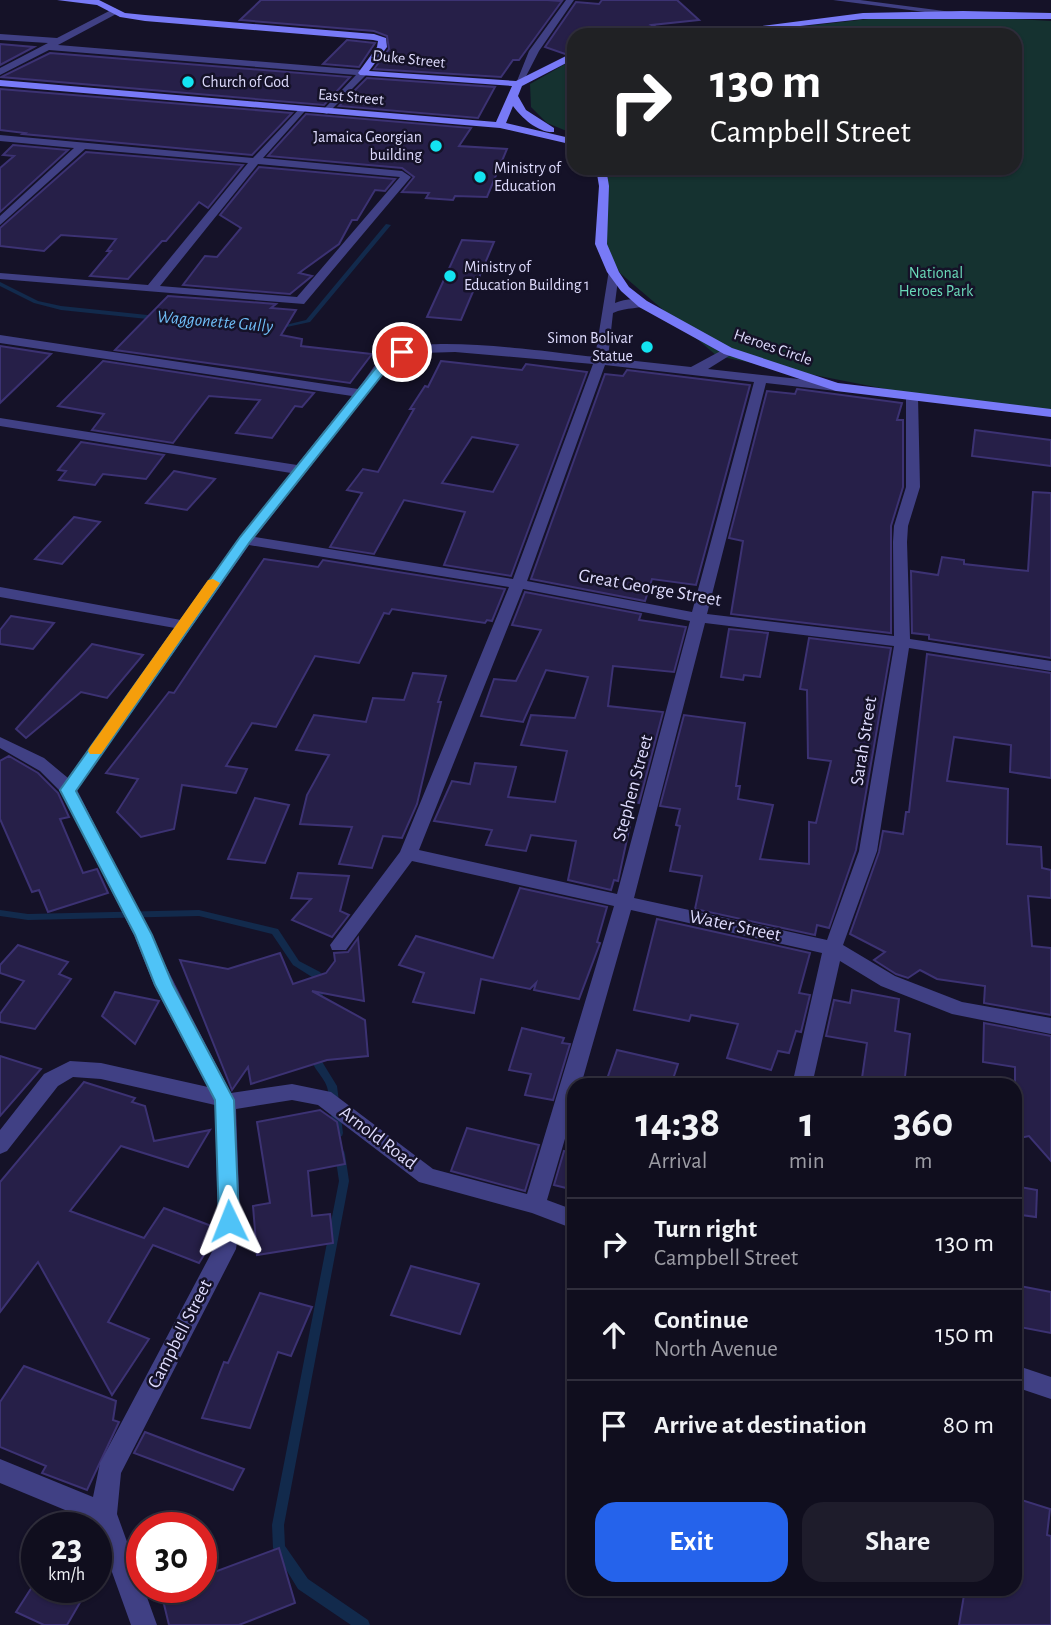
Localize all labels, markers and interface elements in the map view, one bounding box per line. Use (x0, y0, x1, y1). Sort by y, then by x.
street label: Duke Street (372, 47, 446, 71)
icon: right (595, 56, 686, 147)
text: 130 m (710, 58, 821, 107)
marker: Church of God (180, 74, 196, 90)
place label: Church of God (202, 74, 289, 90)
street label: East Street (317, 86, 385, 108)
text: Campbell Street (710, 116, 911, 148)
place label: Jamaica Georgian building (313, 129, 422, 163)
marker: Jamaica Georgian building (428, 138, 444, 154)
place label: Ministry of Education (494, 160, 562, 194)
marker: Ministry of Education (472, 169, 488, 185)
place label: Ministry of Education Building 1 (464, 259, 590, 293)
park label: National Heroes Park (899, 265, 974, 299)
marker: Ministry of Education Building 1 (442, 268, 458, 284)
water label: Waggonette Gully (156, 308, 274, 336)
pin (372, 322, 432, 382)
street label: Heroes Circle (732, 326, 814, 368)
place label: Simon Bolivar Statue (547, 330, 634, 364)
icon: arrive (383, 333, 421, 371)
marker: Simon Bolivar Statue (639, 339, 655, 355)
street label: Great George Street (577, 566, 723, 610)
street label: Sarah Street (848, 695, 880, 787)
street label: Stephen Street (610, 733, 656, 843)
street label: Water Street (687, 907, 783, 945)
text: 14:38 (636, 1102, 720, 1144)
text: 1 (799, 1102, 814, 1144)
text: 360 (893, 1102, 953, 1144)
street label: Arnold Road (336, 1103, 420, 1173)
text: Arrival (648, 1150, 707, 1173)
text: min (789, 1150, 825, 1173)
text: m (914, 1150, 933, 1173)
position arrow (192, 1184, 266, 1258)
text: Turn right (654, 1216, 757, 1242)
icon: right (595, 1225, 633, 1263)
text: 130 m (936, 1230, 994, 1256)
text: Campbell Street (654, 1247, 798, 1270)
street label: Campbell Street (144, 1277, 216, 1391)
text: Continue (654, 1307, 749, 1333)
icon: ahead (595, 1316, 633, 1354)
text: 150 m (935, 1321, 994, 1347)
text: North Avenue (654, 1338, 778, 1361)
icon: arrive (595, 1407, 633, 1445)
text: Arrive at destination (654, 1412, 867, 1438)
text: 80 m (943, 1412, 994, 1438)
button: Exit (595, 1502, 788, 1582)
button: Share (802, 1502, 994, 1582)
speed limit sign: 30 (126, 1512, 217, 1603)
text: 23 (51, 1531, 82, 1566)
text: km/h (48, 1566, 85, 1584)

